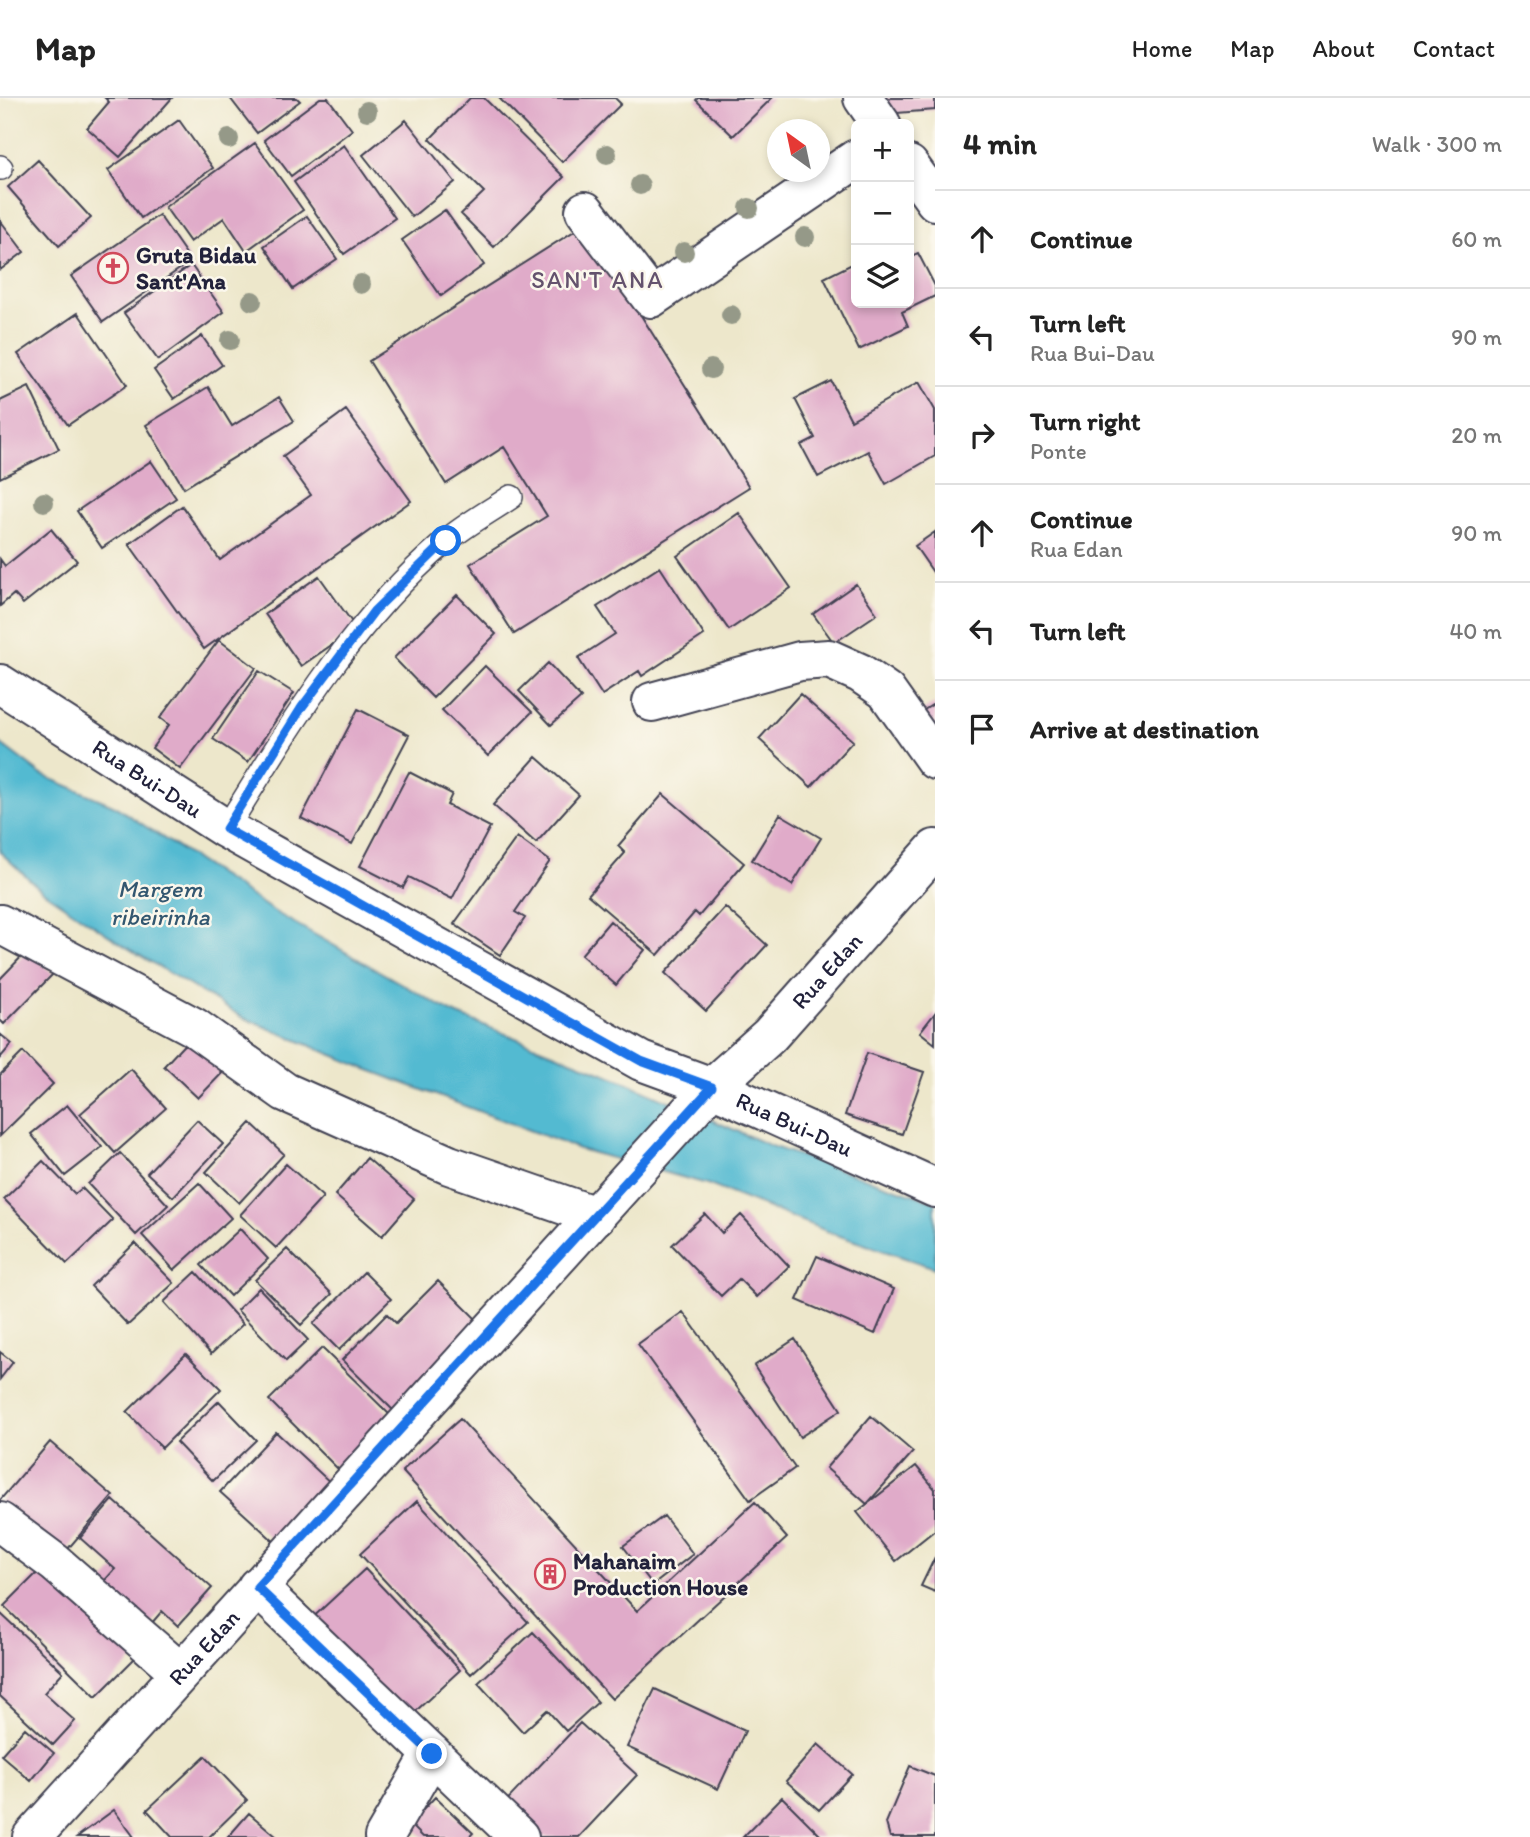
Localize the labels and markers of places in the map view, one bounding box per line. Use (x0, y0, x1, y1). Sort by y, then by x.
place label: Gruta Bidau Sant'Ana (136, 241, 257, 295)
church icon: Gruta Bidau Sant'Ana (96, 251, 130, 285)
place label: Mahanaim Production House (573, 1547, 748, 1601)
building icon: Mahanaim Production House (533, 1557, 567, 1591)

